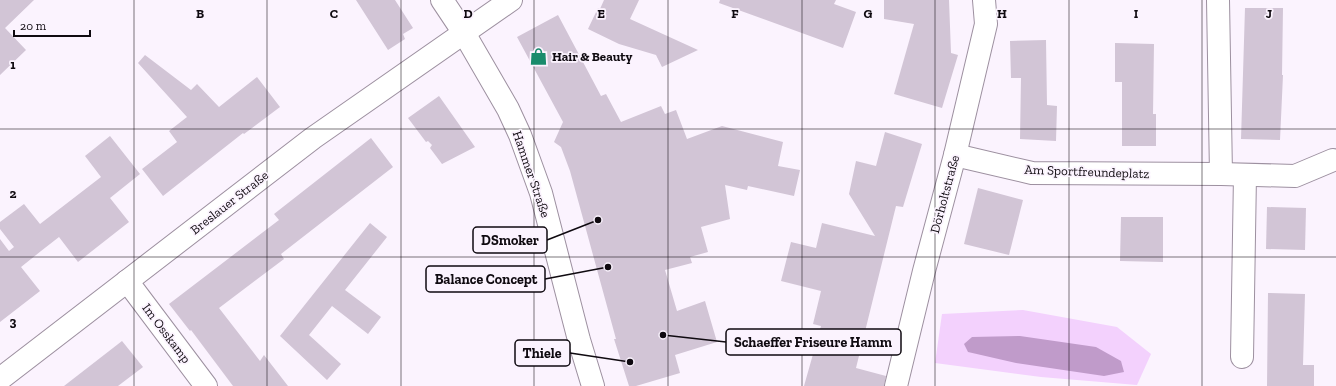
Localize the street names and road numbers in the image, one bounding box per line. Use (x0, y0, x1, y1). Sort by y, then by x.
street label: Hammer Straße (510, 129, 553, 220)
street label: Dörholtstraße (927, 153, 962, 235)
street label: Am Sportfreundeplatz (1024, 162, 1150, 181)
street label: Breslauer Straße (187, 167, 271, 237)
street label: Im Osskamp (139, 301, 194, 366)

